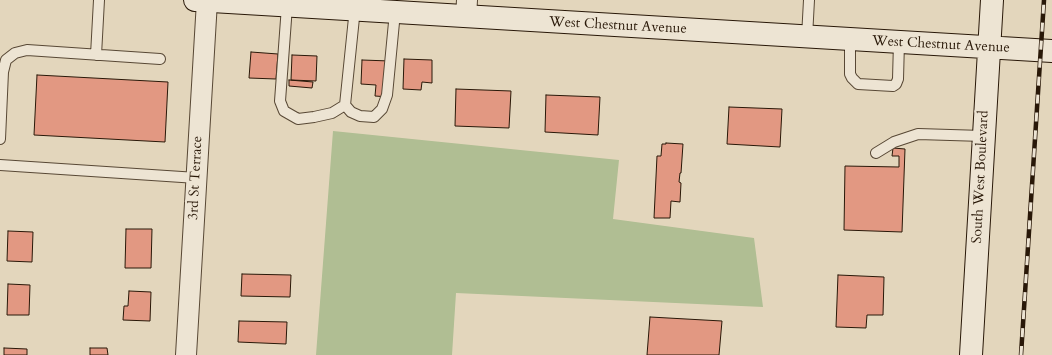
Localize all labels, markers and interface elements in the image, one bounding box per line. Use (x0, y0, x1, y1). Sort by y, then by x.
street label: West Chestnut Avenue (549, 14, 687, 38)
street label: West Chestnut Avenue (872, 33, 1010, 57)
street label: South West Boulevard (969, 110, 993, 244)
street label: 3rd St Terrace (185, 135, 207, 221)

